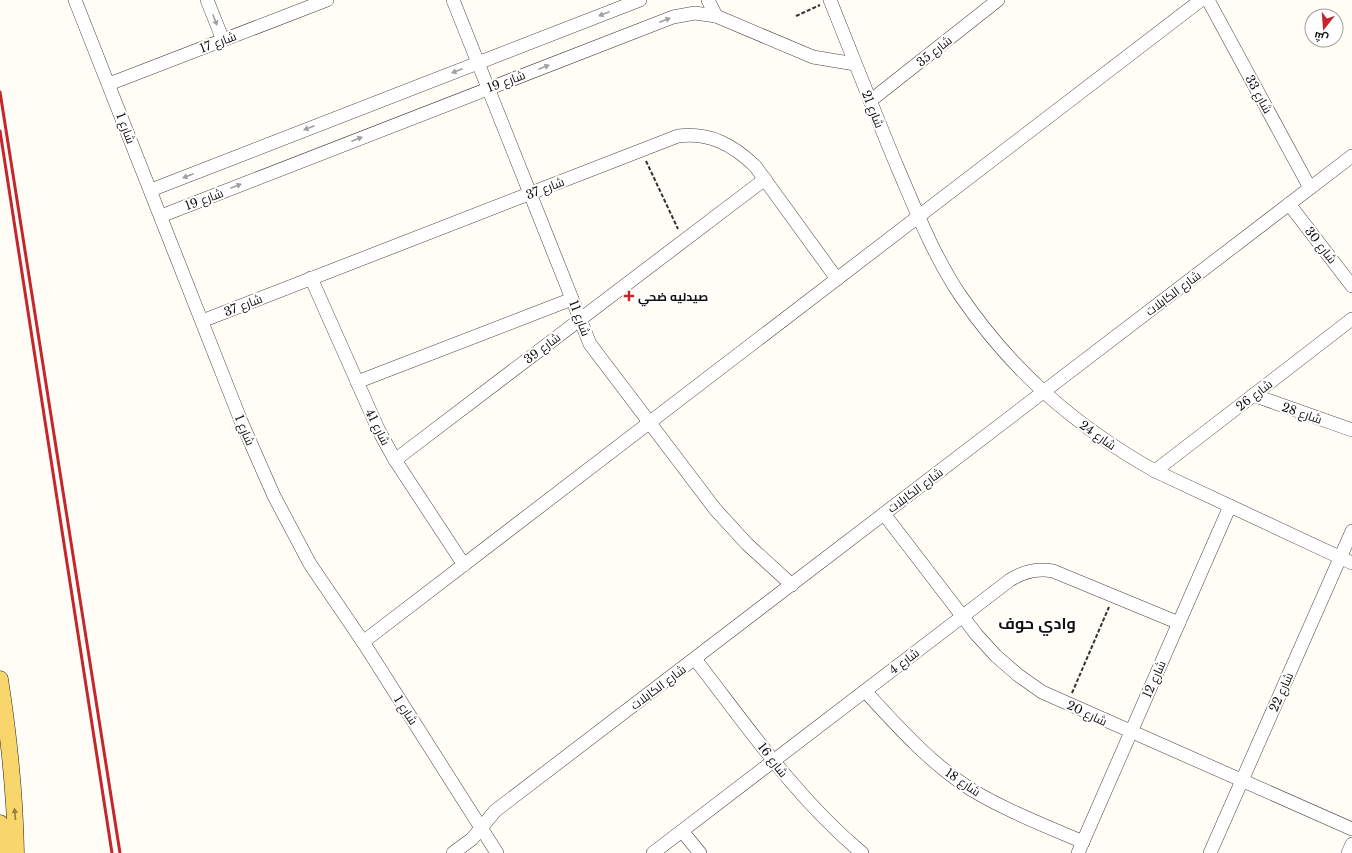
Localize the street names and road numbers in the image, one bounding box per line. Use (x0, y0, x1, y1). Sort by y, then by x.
street label: شارع 17 (198, 28, 239, 57)
street label: شارع 35 (913, 32, 955, 70)
street label: شارع 19 (485, 67, 528, 96)
street label: شارع 33 (1242, 72, 1276, 116)
street label: شارع 21 (858, 88, 887, 131)
street label: شارع 1 (112, 110, 139, 146)
street label: شارع 37 (524, 174, 567, 203)
street label: شارع 19 (183, 185, 226, 214)
street label: شارع 30 (1301, 224, 1340, 267)
street label: شارع الكابلات (1142, 267, 1204, 319)
street label: شارع 37 (222, 291, 265, 320)
street label: شارع 11 (565, 298, 594, 339)
street label: شارع 39 (521, 329, 564, 367)
street label: شارع 26 (1233, 376, 1276, 415)
street label: شارع 28 (1280, 399, 1324, 428)
street label: شارع 41 (362, 406, 394, 448)
street label: شارع 1 (231, 412, 258, 448)
street label: شارع 24 (1076, 417, 1119, 454)
street label: شارع الكابلات (884, 464, 946, 516)
street label: شارع 4 (886, 645, 923, 678)
street label: شارع 12 (1139, 658, 1170, 700)
street label: شارع الكابلات (627, 661, 689, 713)
street label: شارع 22 (1266, 670, 1297, 714)
street label: شارع 1 (390, 692, 421, 728)
street label: شارع 20 (1064, 697, 1110, 730)
street label: شارع 16 (754, 740, 791, 781)
street label: شارع 18 (942, 765, 984, 800)

